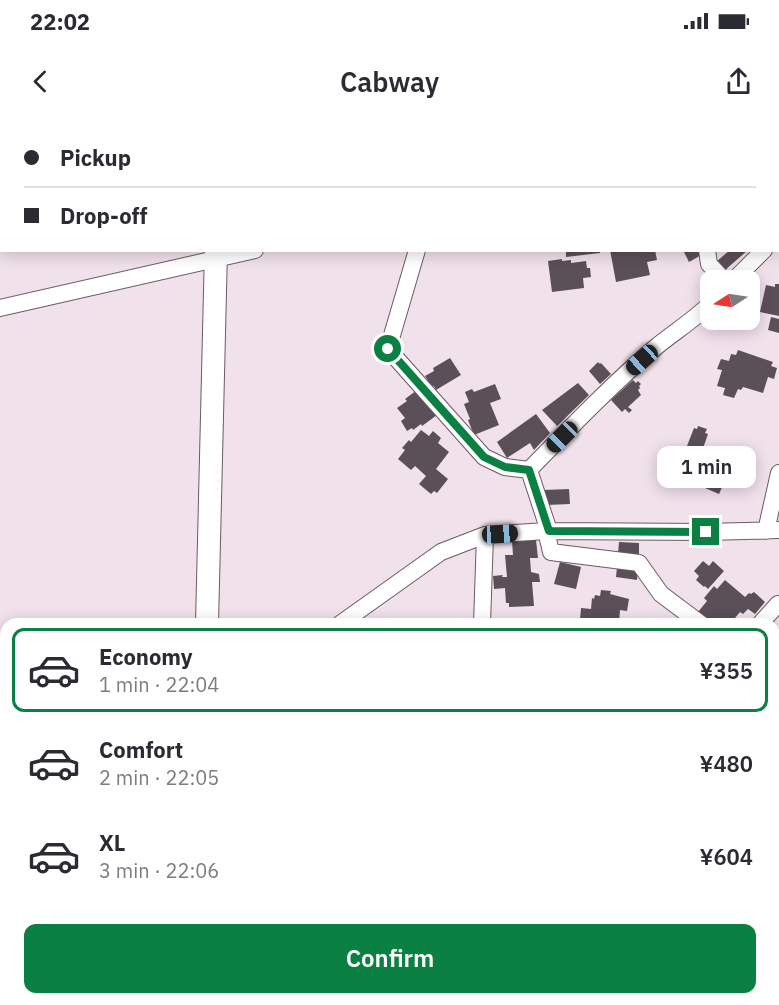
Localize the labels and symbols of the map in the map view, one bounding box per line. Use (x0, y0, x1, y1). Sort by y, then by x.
north arrow (700, 270, 760, 330)
route start (374, 335, 401, 362)
car (623, 341, 661, 379)
car (543, 418, 581, 456)
callout: 1 min (656, 445, 756, 487)
route end (692, 518, 719, 545)
car (482, 524, 518, 544)

